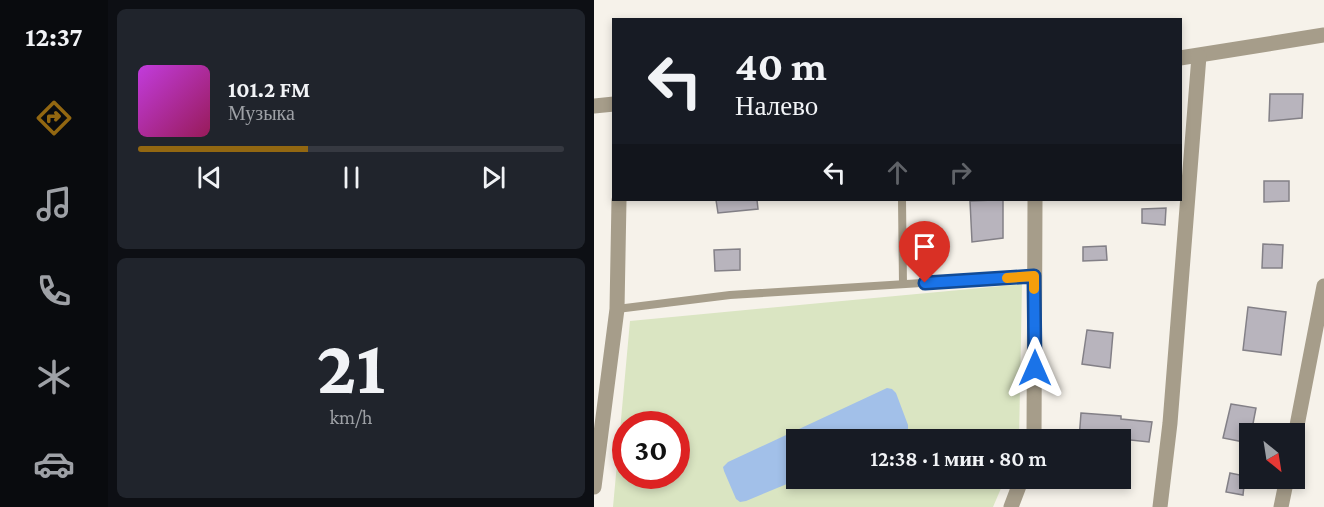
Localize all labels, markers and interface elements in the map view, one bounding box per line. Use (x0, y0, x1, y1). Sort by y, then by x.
text: 12:37 (25, 22, 83, 52)
icon: left (636, 42, 714, 120)
text: 40 m (735, 42, 827, 89)
text: 101.2 FM (228, 77, 310, 102)
text: Налево (735, 91, 818, 121)
icon: directions (33, 97, 75, 139)
text: Музыка (228, 102, 295, 124)
icon: left (818, 156, 851, 189)
icon: ahead (881, 156, 914, 189)
icon: right (944, 156, 977, 189)
icon: previous (193, 161, 226, 194)
icon: pause (335, 161, 368, 194)
icon: next (477, 161, 510, 194)
icon: music (33, 183, 75, 225)
pin (899, 221, 950, 283)
icon: arrive (908, 230, 941, 263)
icon: phone (33, 270, 75, 312)
text: 21 (317, 323, 385, 410)
position arrow (1003, 336, 1067, 400)
icon: climate (33, 356, 75, 398)
text: km/h (329, 406, 373, 428)
speed limit sign: 30 (612, 411, 690, 489)
north arrow (1239, 423, 1305, 489)
map controls (1239, 423, 1305, 489)
icon: car (33, 443, 75, 485)
text: 12:38 · 1 мин · 80 m (870, 446, 1047, 471)

